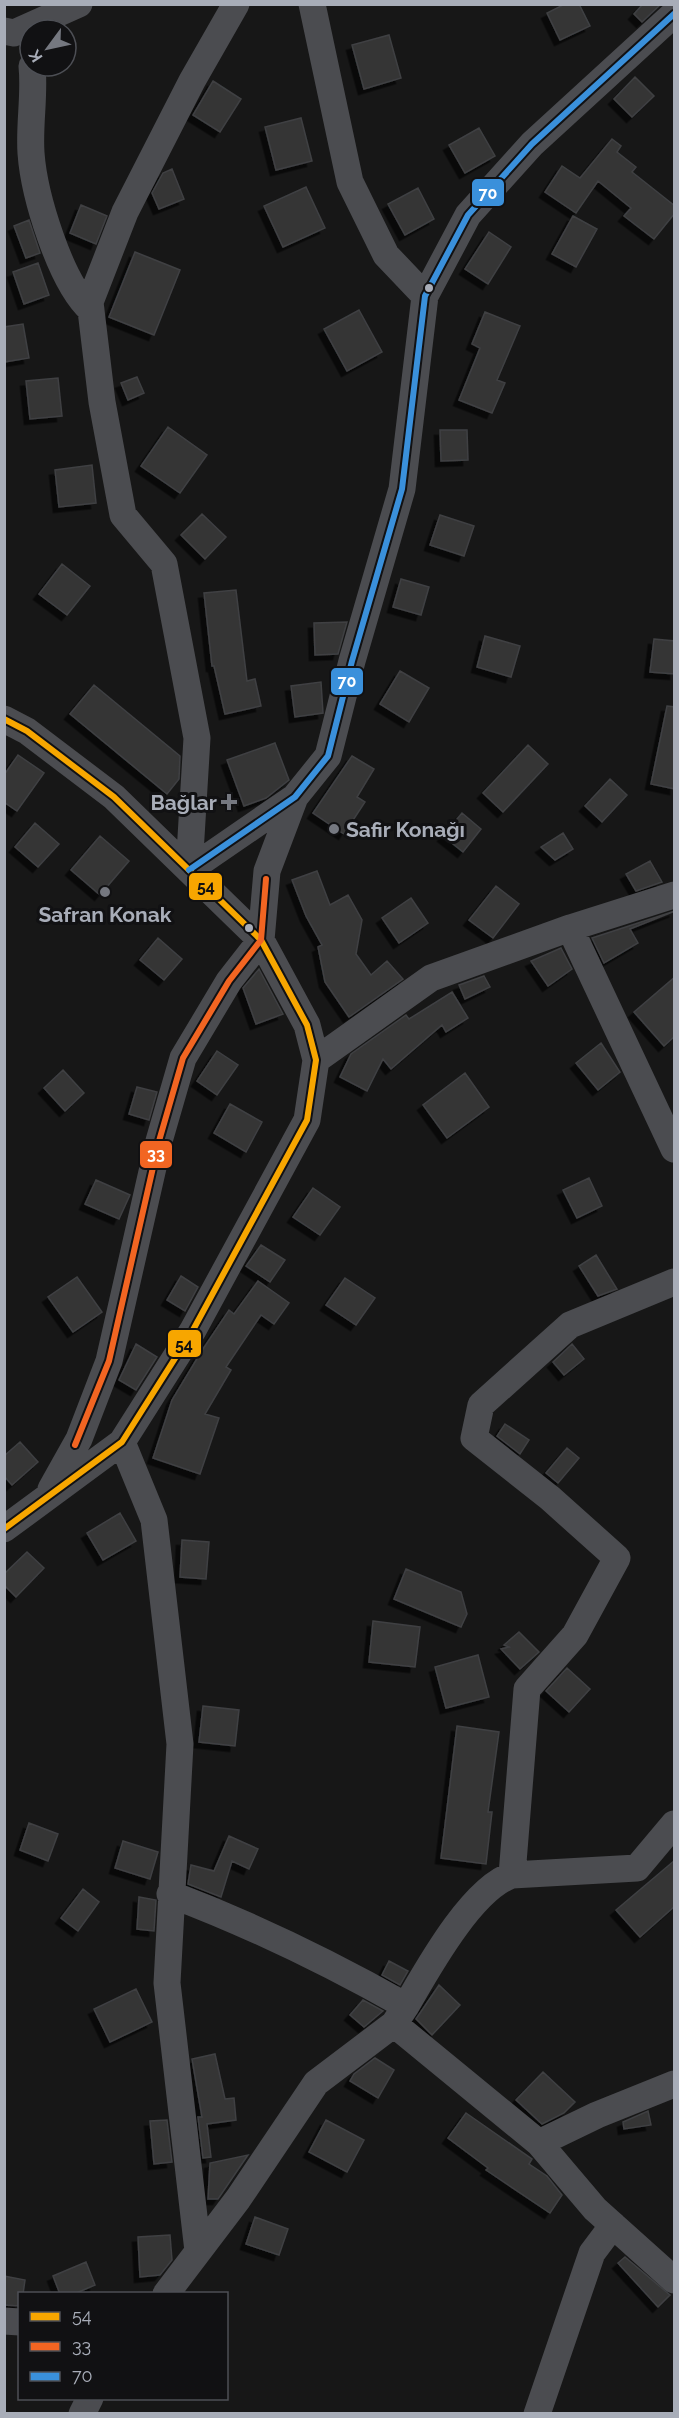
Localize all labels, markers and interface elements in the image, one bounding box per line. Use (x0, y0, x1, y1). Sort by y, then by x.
north arrow (18, 18, 78, 78)
text: K (25, 46, 47, 66)
line badge: 70 (471, 178, 505, 207)
text: 70 (479, 184, 498, 203)
unlabelled marker (423, 282, 435, 294)
line badge: 70 (330, 667, 364, 696)
text: 70 (338, 672, 357, 691)
place label: Bağlar (151, 790, 217, 815)
marker: Bağlar (222, 795, 236, 809)
place label: Safir Konağı (346, 817, 465, 842)
marker: Safir Konağı (327, 822, 341, 836)
line badge: 54 (188, 872, 223, 901)
text: 54 (197, 877, 215, 896)
marker: Safran Konak (98, 885, 112, 899)
place label: Safran Konak (39, 902, 172, 927)
unlabelled marker (243, 922, 255, 934)
line badge: 33 (139, 1140, 173, 1169)
text: 33 (147, 1145, 165, 1164)
line badge: 54 (167, 1329, 202, 1358)
text: 54 (175, 1335, 193, 1354)
legend (18, 2292, 228, 2400)
text: 54 (72, 2305, 92, 2326)
text: 33 (72, 2335, 91, 2356)
text: 70 (72, 2365, 93, 2386)

